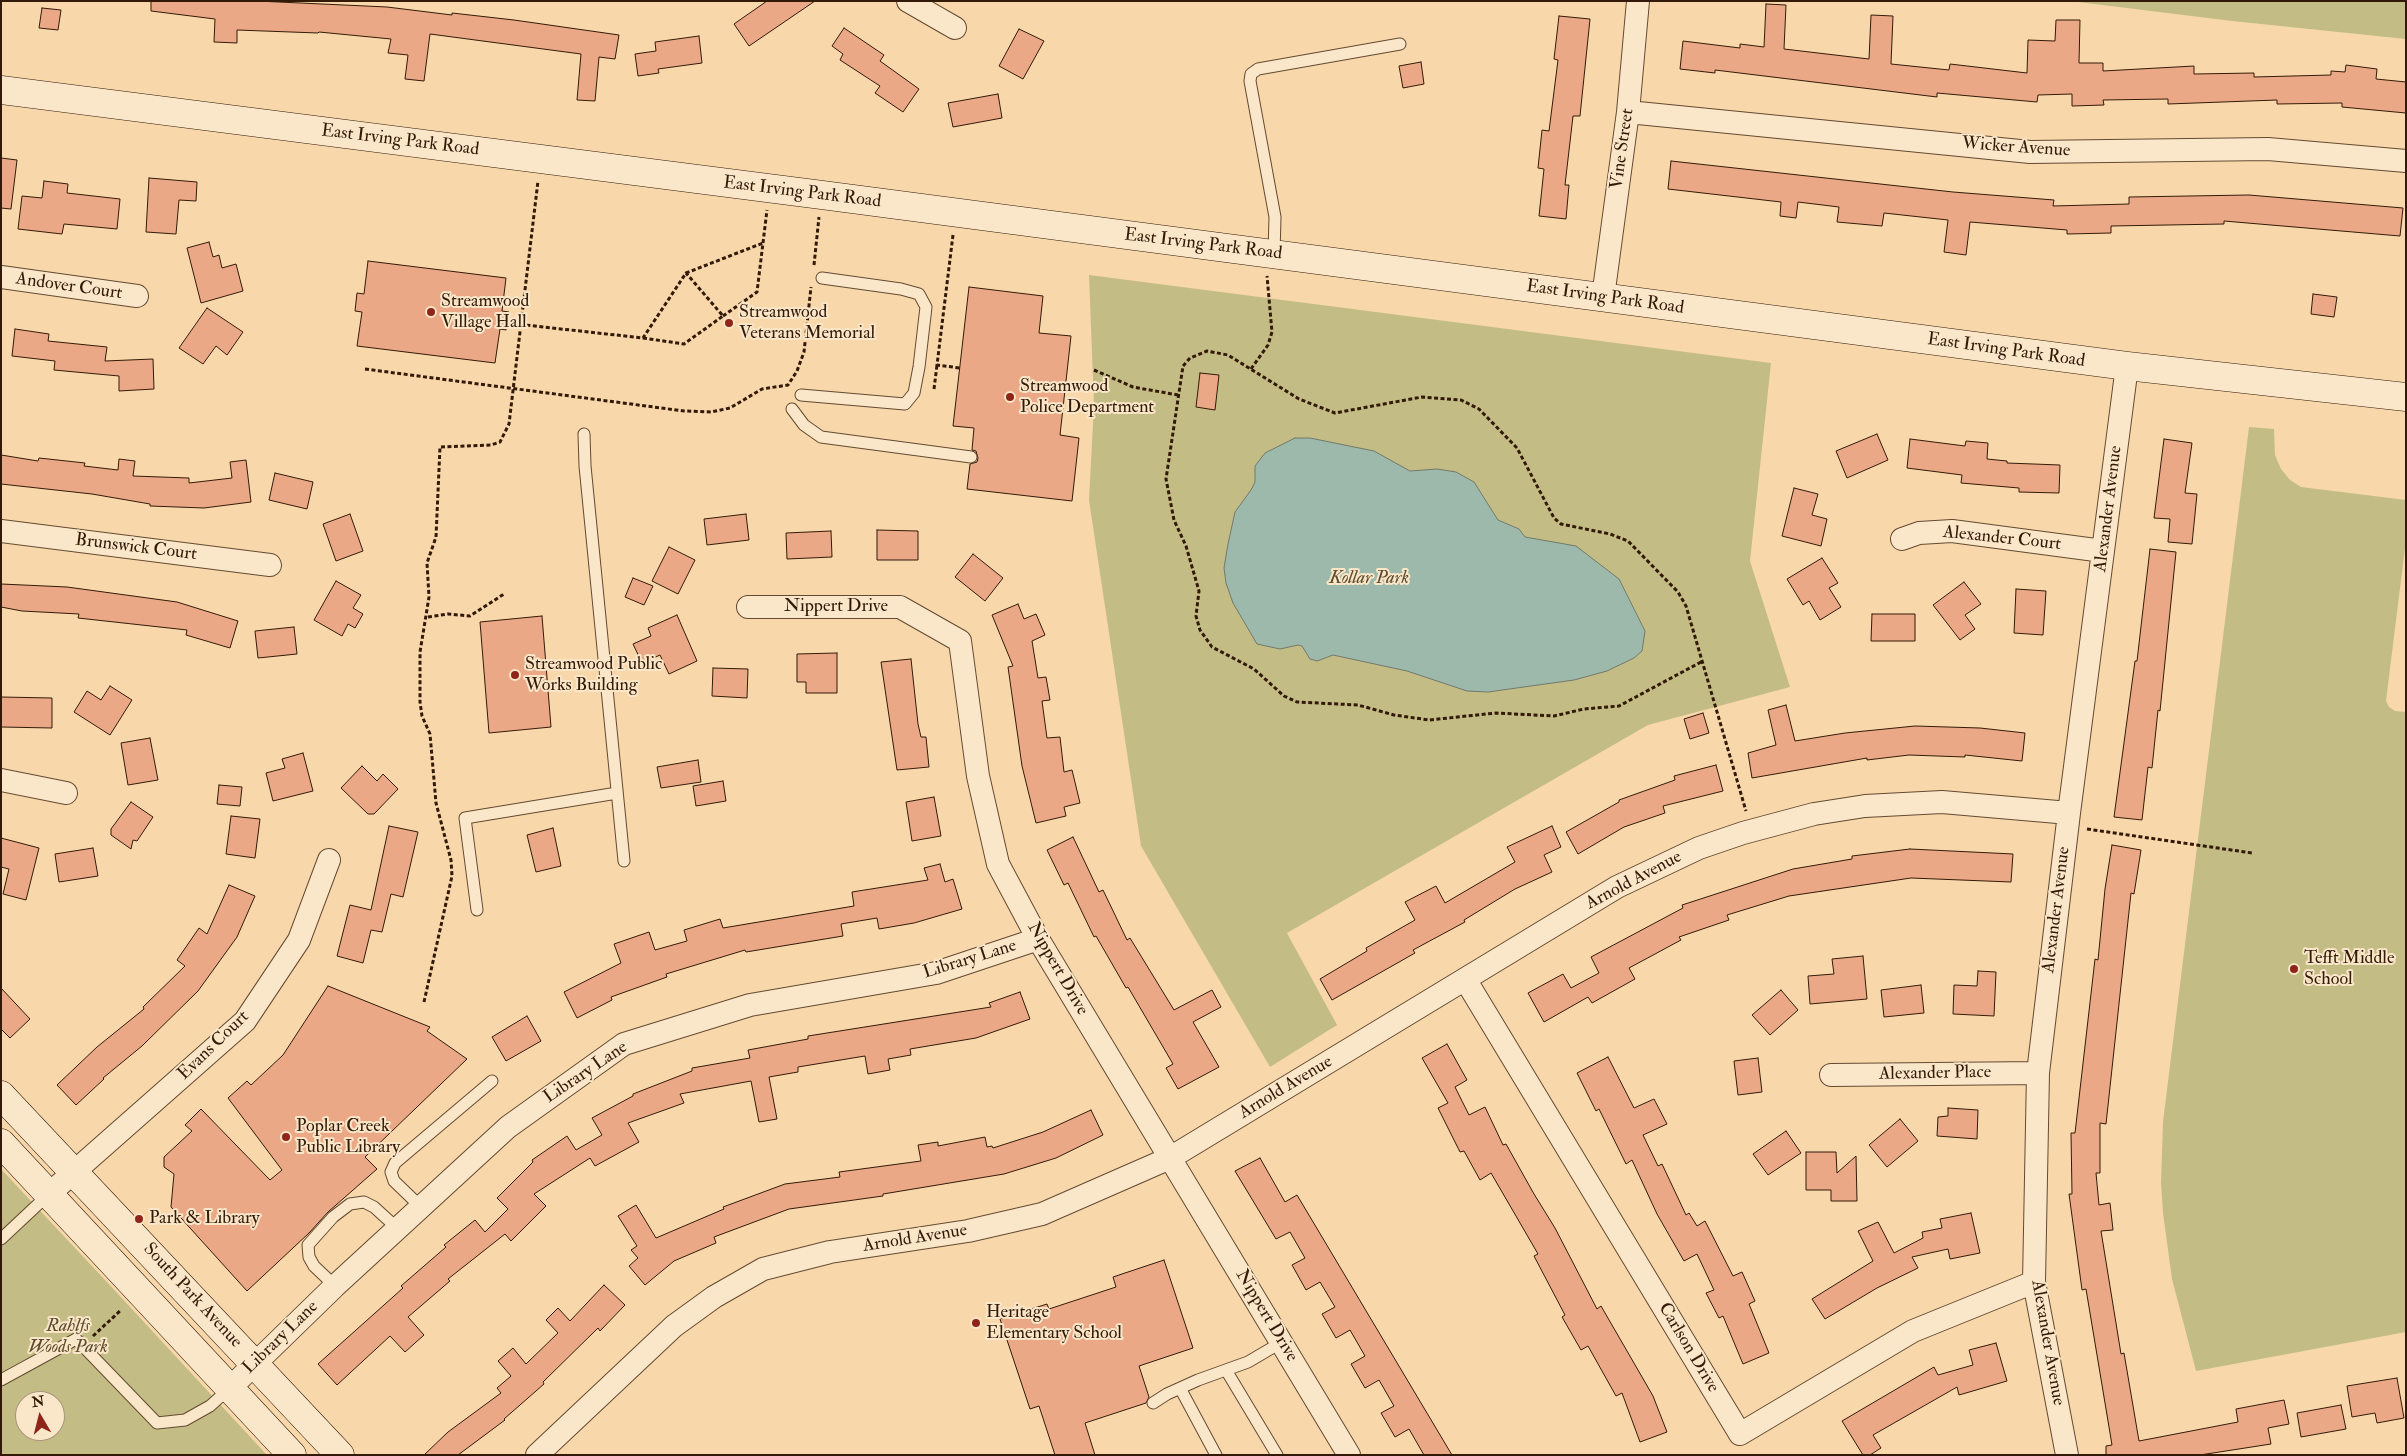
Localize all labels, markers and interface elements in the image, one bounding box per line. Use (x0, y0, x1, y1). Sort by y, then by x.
street label: Vine Street (1607, 107, 1639, 191)
street label: East Irving Park Road (320, 121, 480, 161)
street label: Wicker Avenue (1961, 133, 2071, 163)
street label: East Irving Park Road (722, 173, 882, 213)
street label: East Irving Park Road (1123, 225, 1283, 265)
street label: Andover Court (14, 269, 124, 305)
street label: East Irving Park Road (1525, 276, 1685, 320)
place label: Streamwood Village Hall (441, 291, 529, 334)
place label: Streamwood Veterans Memorial (739, 302, 875, 344)
marker: Streamwood Village Hall (425, 306, 437, 318)
marker: Streamwood Veterans Memorial (723, 317, 735, 329)
street label: East Irving Park Road (1926, 329, 2086, 373)
place label: Streamwood Police Department (1020, 376, 1154, 418)
marker: Streamwood Police Department (1004, 391, 1016, 403)
street label: Alexander Avenue (2091, 445, 2127, 573)
street label: Alexander Court (1942, 522, 2062, 556)
street label: Brunswick Court (74, 530, 198, 566)
park label: Kollar Park (1329, 568, 1409, 590)
street label: Nippert Drive (784, 596, 888, 618)
place label: Streamwood Public Works Building (525, 654, 662, 696)
marker: Streamwood Public Works Building (509, 669, 521, 681)
street label: Alexander Avenue (2039, 846, 2075, 974)
street label: Arnold Avenue (1582, 847, 1686, 915)
street label: Nippert Drive (1022, 919, 1092, 1019)
street label: Library Lane (921, 936, 1019, 984)
place label: Tefft Middle School (2304, 948, 2394, 991)
marker: Tefft Middle School (2288, 963, 2300, 975)
street label: Evans Court (174, 1007, 254, 1085)
street label: Library Lane (540, 1037, 632, 1109)
street label: Arnold Avenue (1235, 1052, 1337, 1124)
street label: Alexander Place (1879, 1062, 1991, 1086)
place label: Poplar Creek Public Library (296, 1116, 400, 1158)
marker: Poplar Creek Public Library (280, 1131, 292, 1143)
place label: Park & Library (149, 1208, 260, 1230)
marker: Park & Library (133, 1213, 145, 1225)
street label: Arnold Avenue (861, 1220, 969, 1258)
street label: South Park Avenue (138, 1239, 246, 1353)
street label: Nippert Drive (1230, 1266, 1302, 1366)
street label: Alexander Avenue (2025, 1279, 2069, 1407)
street label: Library Lane (239, 1297, 323, 1379)
street label: Carlson Drive (1653, 1299, 1723, 1397)
place label: Heritage Elementary School (986, 1302, 1122, 1345)
park label: Rahlfs Woods Park (28, 1316, 108, 1358)
marker: Heritage Elementary School (970, 1317, 982, 1329)
north arrow (15, 1391, 65, 1441)
text: N (31, 1392, 45, 1411)

